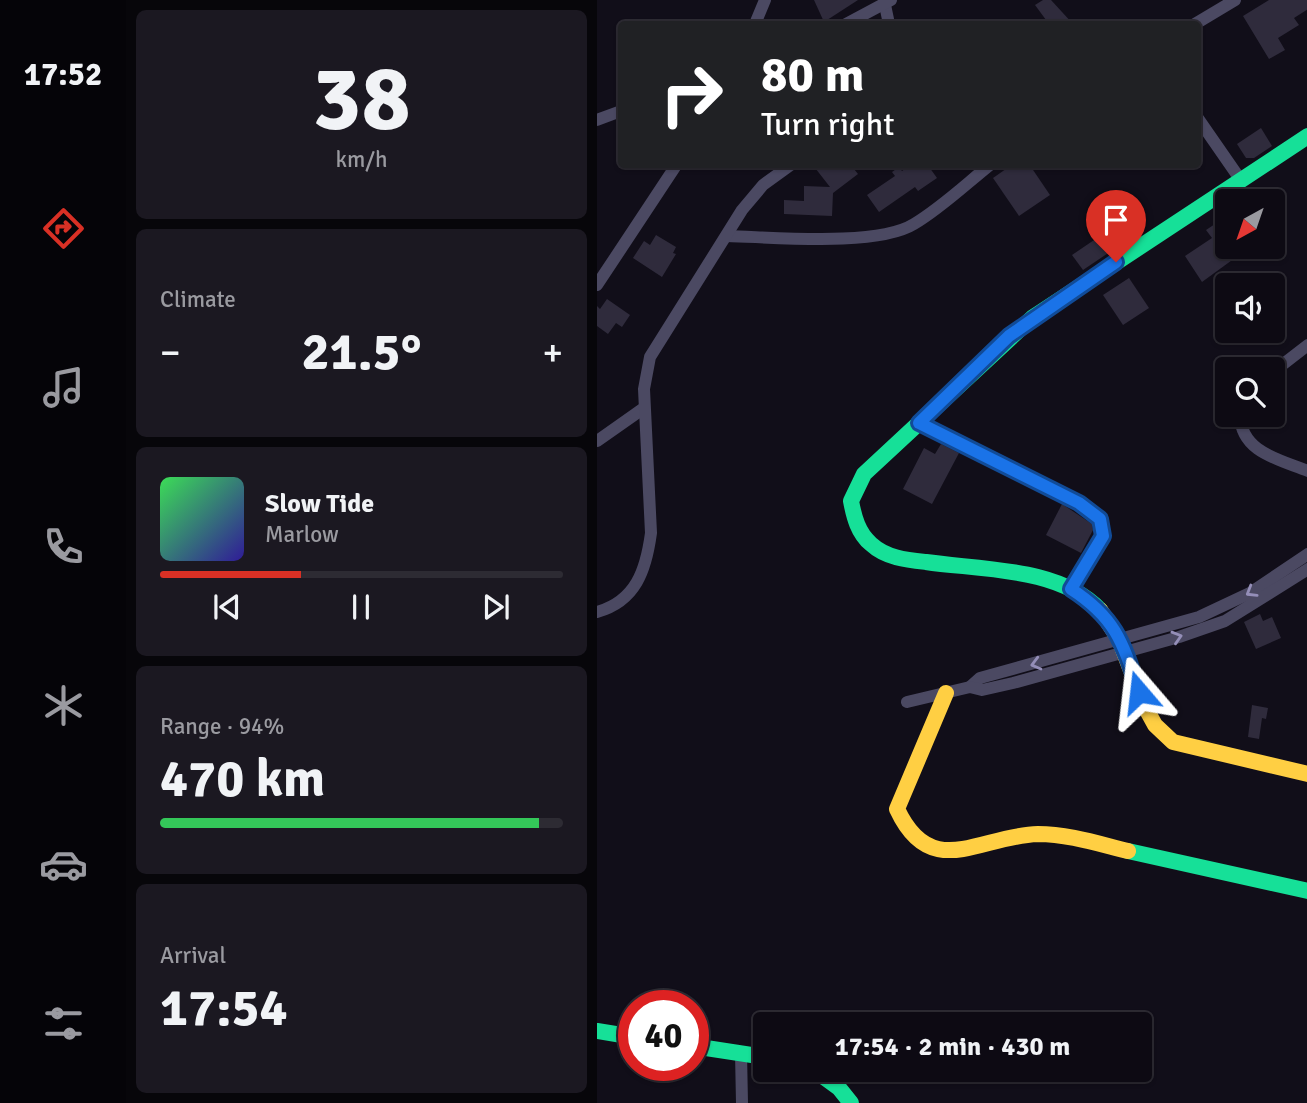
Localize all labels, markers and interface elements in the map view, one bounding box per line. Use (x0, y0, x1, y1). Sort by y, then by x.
text: 38 (312, 43, 411, 156)
text: 80 m (761, 45, 864, 105)
icon: right (646, 49, 737, 140)
text: 17:52 (24, 55, 102, 94)
text: Turn right (761, 105, 894, 144)
text: km/h (335, 145, 388, 174)
north arrow (1215, 189, 1285, 259)
map controls (1215, 189, 1285, 427)
pin (1086, 190, 1146, 262)
icon: arrive (1097, 201, 1135, 239)
icon: directions (39, 204, 88, 253)
button: sound (1215, 273, 1285, 343)
text: Climate (160, 285, 236, 314)
text: 21.5° (302, 320, 421, 384)
text: − (160, 329, 181, 376)
text: + (542, 329, 563, 376)
button: search (1215, 357, 1285, 427)
icon: music (39, 363, 88, 412)
text: Slow Tide (265, 488, 374, 520)
text: Marlow (265, 520, 339, 549)
icon: phone (39, 522, 88, 571)
one-way arrow (1245, 584, 1258, 597)
icon: previous (208, 588, 246, 626)
icon: pause (342, 588, 380, 626)
icon: next (477, 588, 515, 626)
one-way arrow (1171, 630, 1183, 645)
position arrow (1102, 655, 1176, 729)
one-way arrow (1030, 656, 1042, 670)
icon: climate (39, 681, 88, 730)
text: Range · 94% (160, 712, 284, 741)
text: 470 km (160, 747, 325, 811)
icon: car (39, 840, 88, 889)
text: Arrival (160, 941, 226, 970)
text: 17:54 (160, 976, 288, 1040)
speed limit sign: 40 (618, 990, 709, 1081)
icon: filters (39, 999, 88, 1048)
text: 17:54 · 2 min · 430 m (835, 1031, 1070, 1063)

